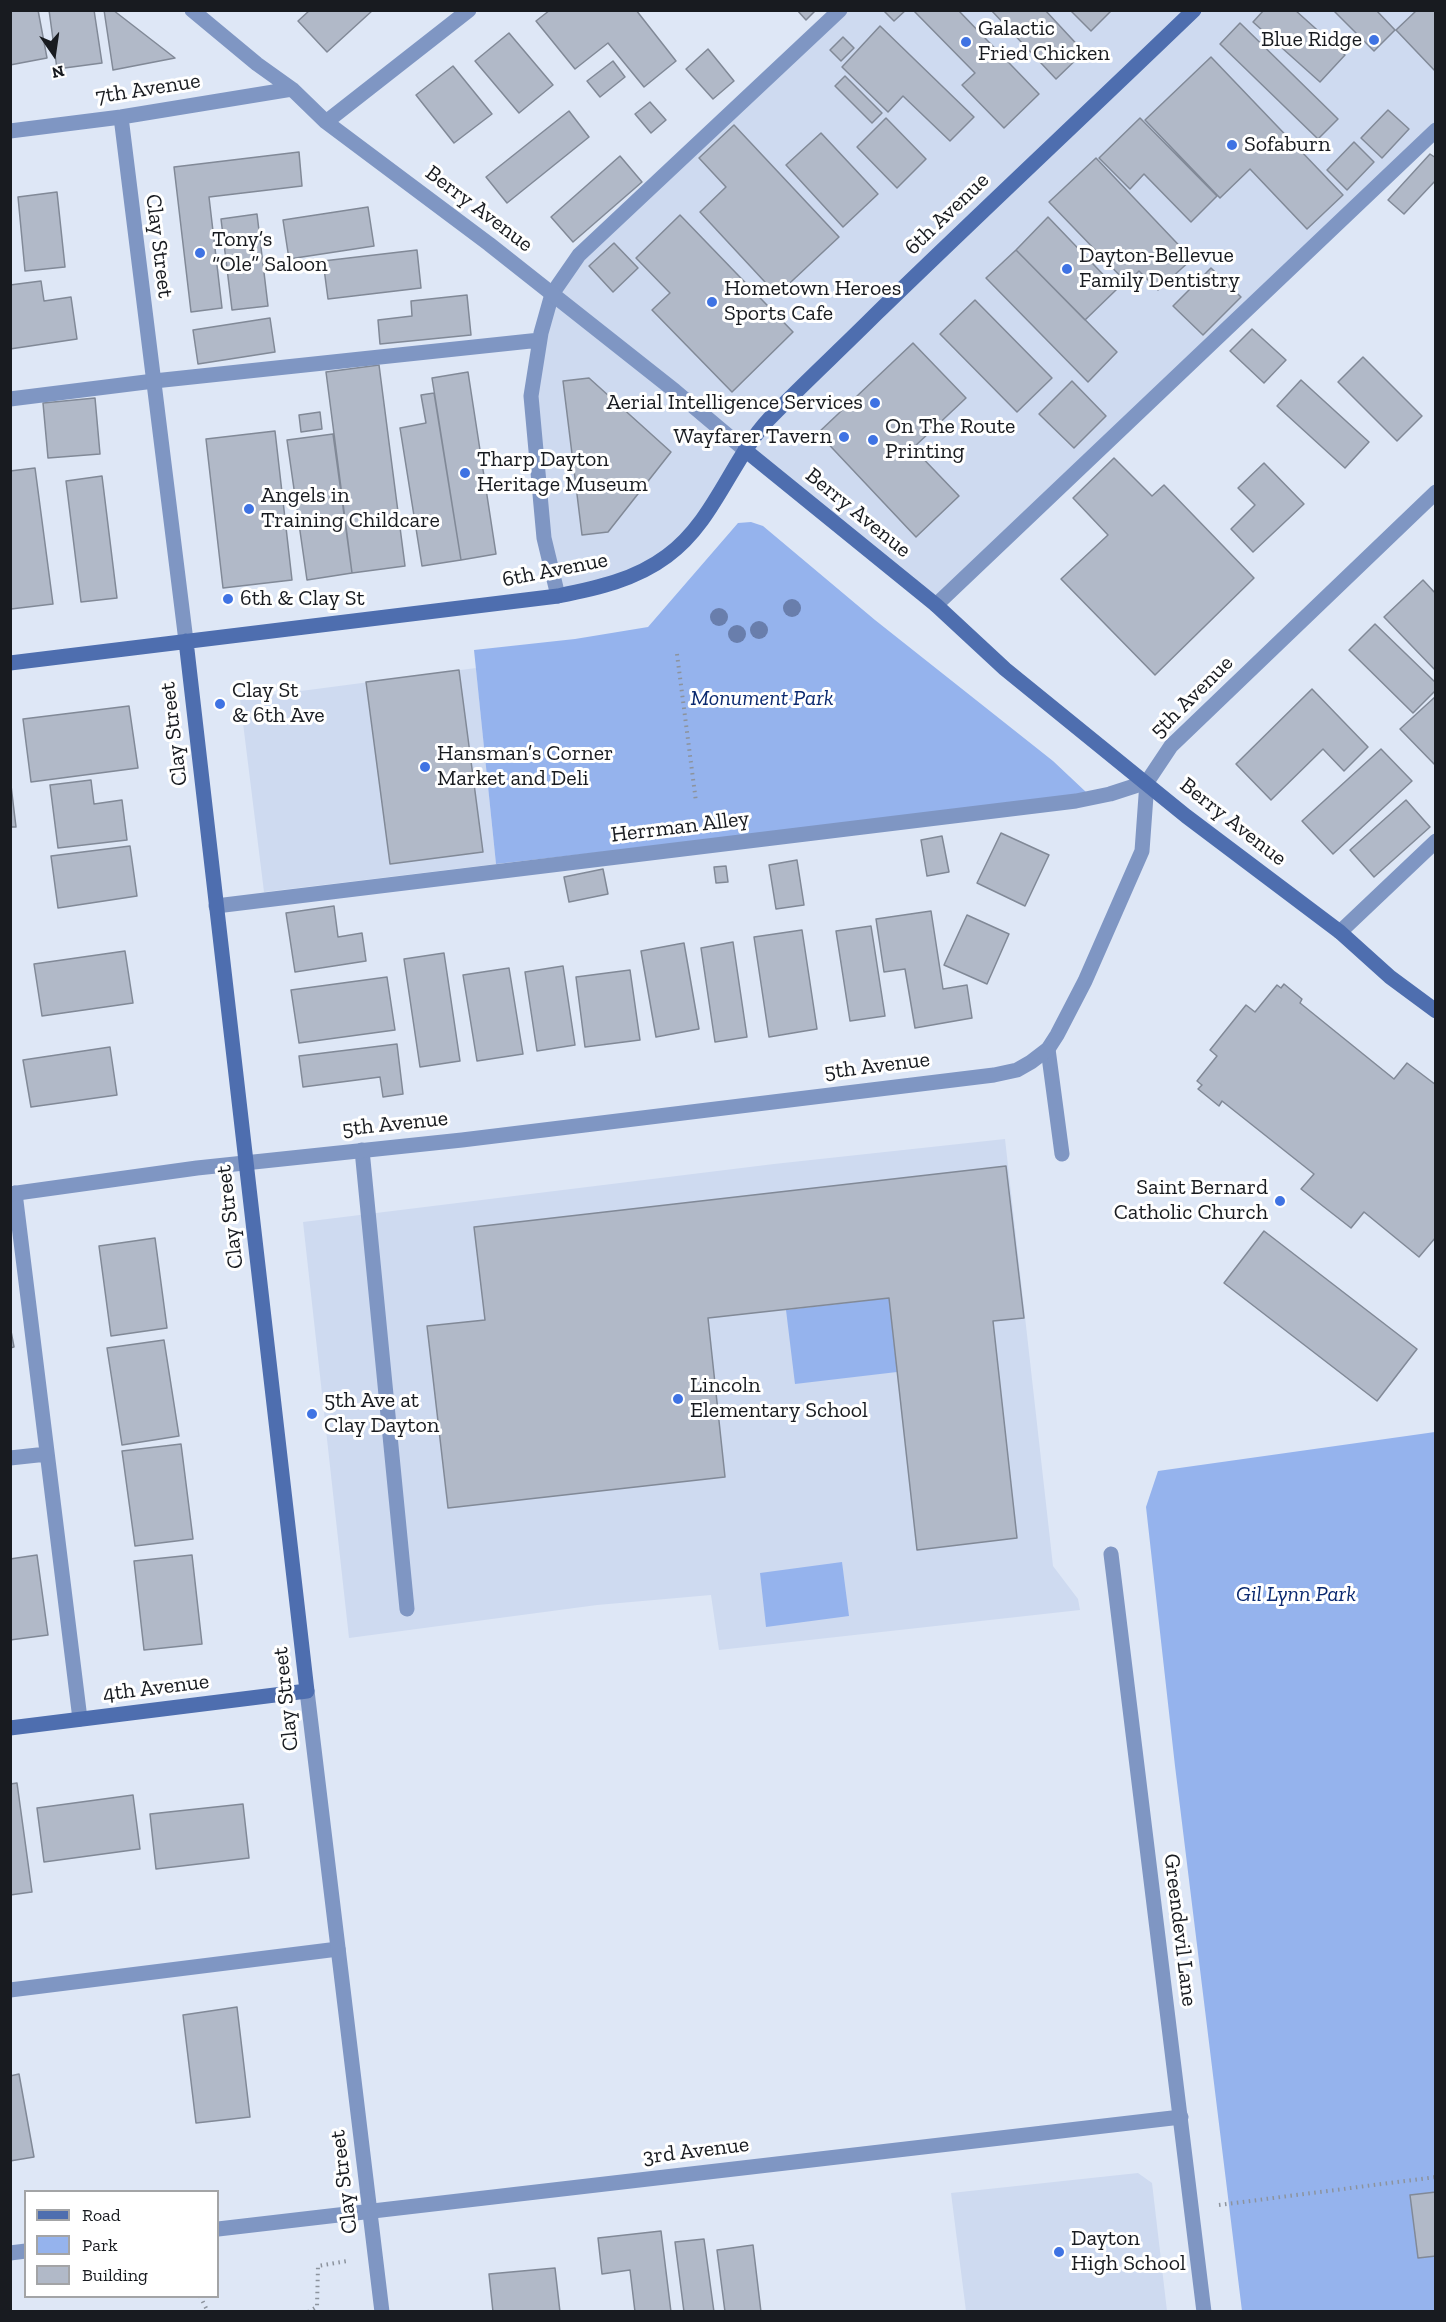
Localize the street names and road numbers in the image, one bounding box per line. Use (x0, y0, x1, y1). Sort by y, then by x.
street label: 7th Avenue (94, 68, 202, 110)
street label: Berry Avenue (420, 160, 538, 258)
street label: 6th Avenue (899, 167, 995, 261)
street label: Clay Street (140, 193, 178, 299)
street label: Berry Avenue (800, 462, 916, 564)
street label: 6th Avenue (500, 547, 610, 593)
street label: 5th Avenue (1145, 650, 1239, 744)
street label: Clay Street (155, 681, 193, 787)
street label: Berry Avenue (1174, 772, 1292, 872)
street label: Herrman Alley (609, 805, 751, 849)
street label: 5th Avenue (823, 1046, 931, 1086)
street label: 5th Avenue (341, 1105, 449, 1143)
street label: Clay Street (211, 1164, 249, 1270)
street label: Clay Street (267, 1646, 305, 1752)
street label: 4th Avenue (101, 1668, 211, 1708)
street label: Greendevil Lane (1158, 1852, 1202, 2008)
street label: Clay Street (325, 2129, 363, 2235)
street label: 3rd Avenue (641, 2131, 751, 2171)

